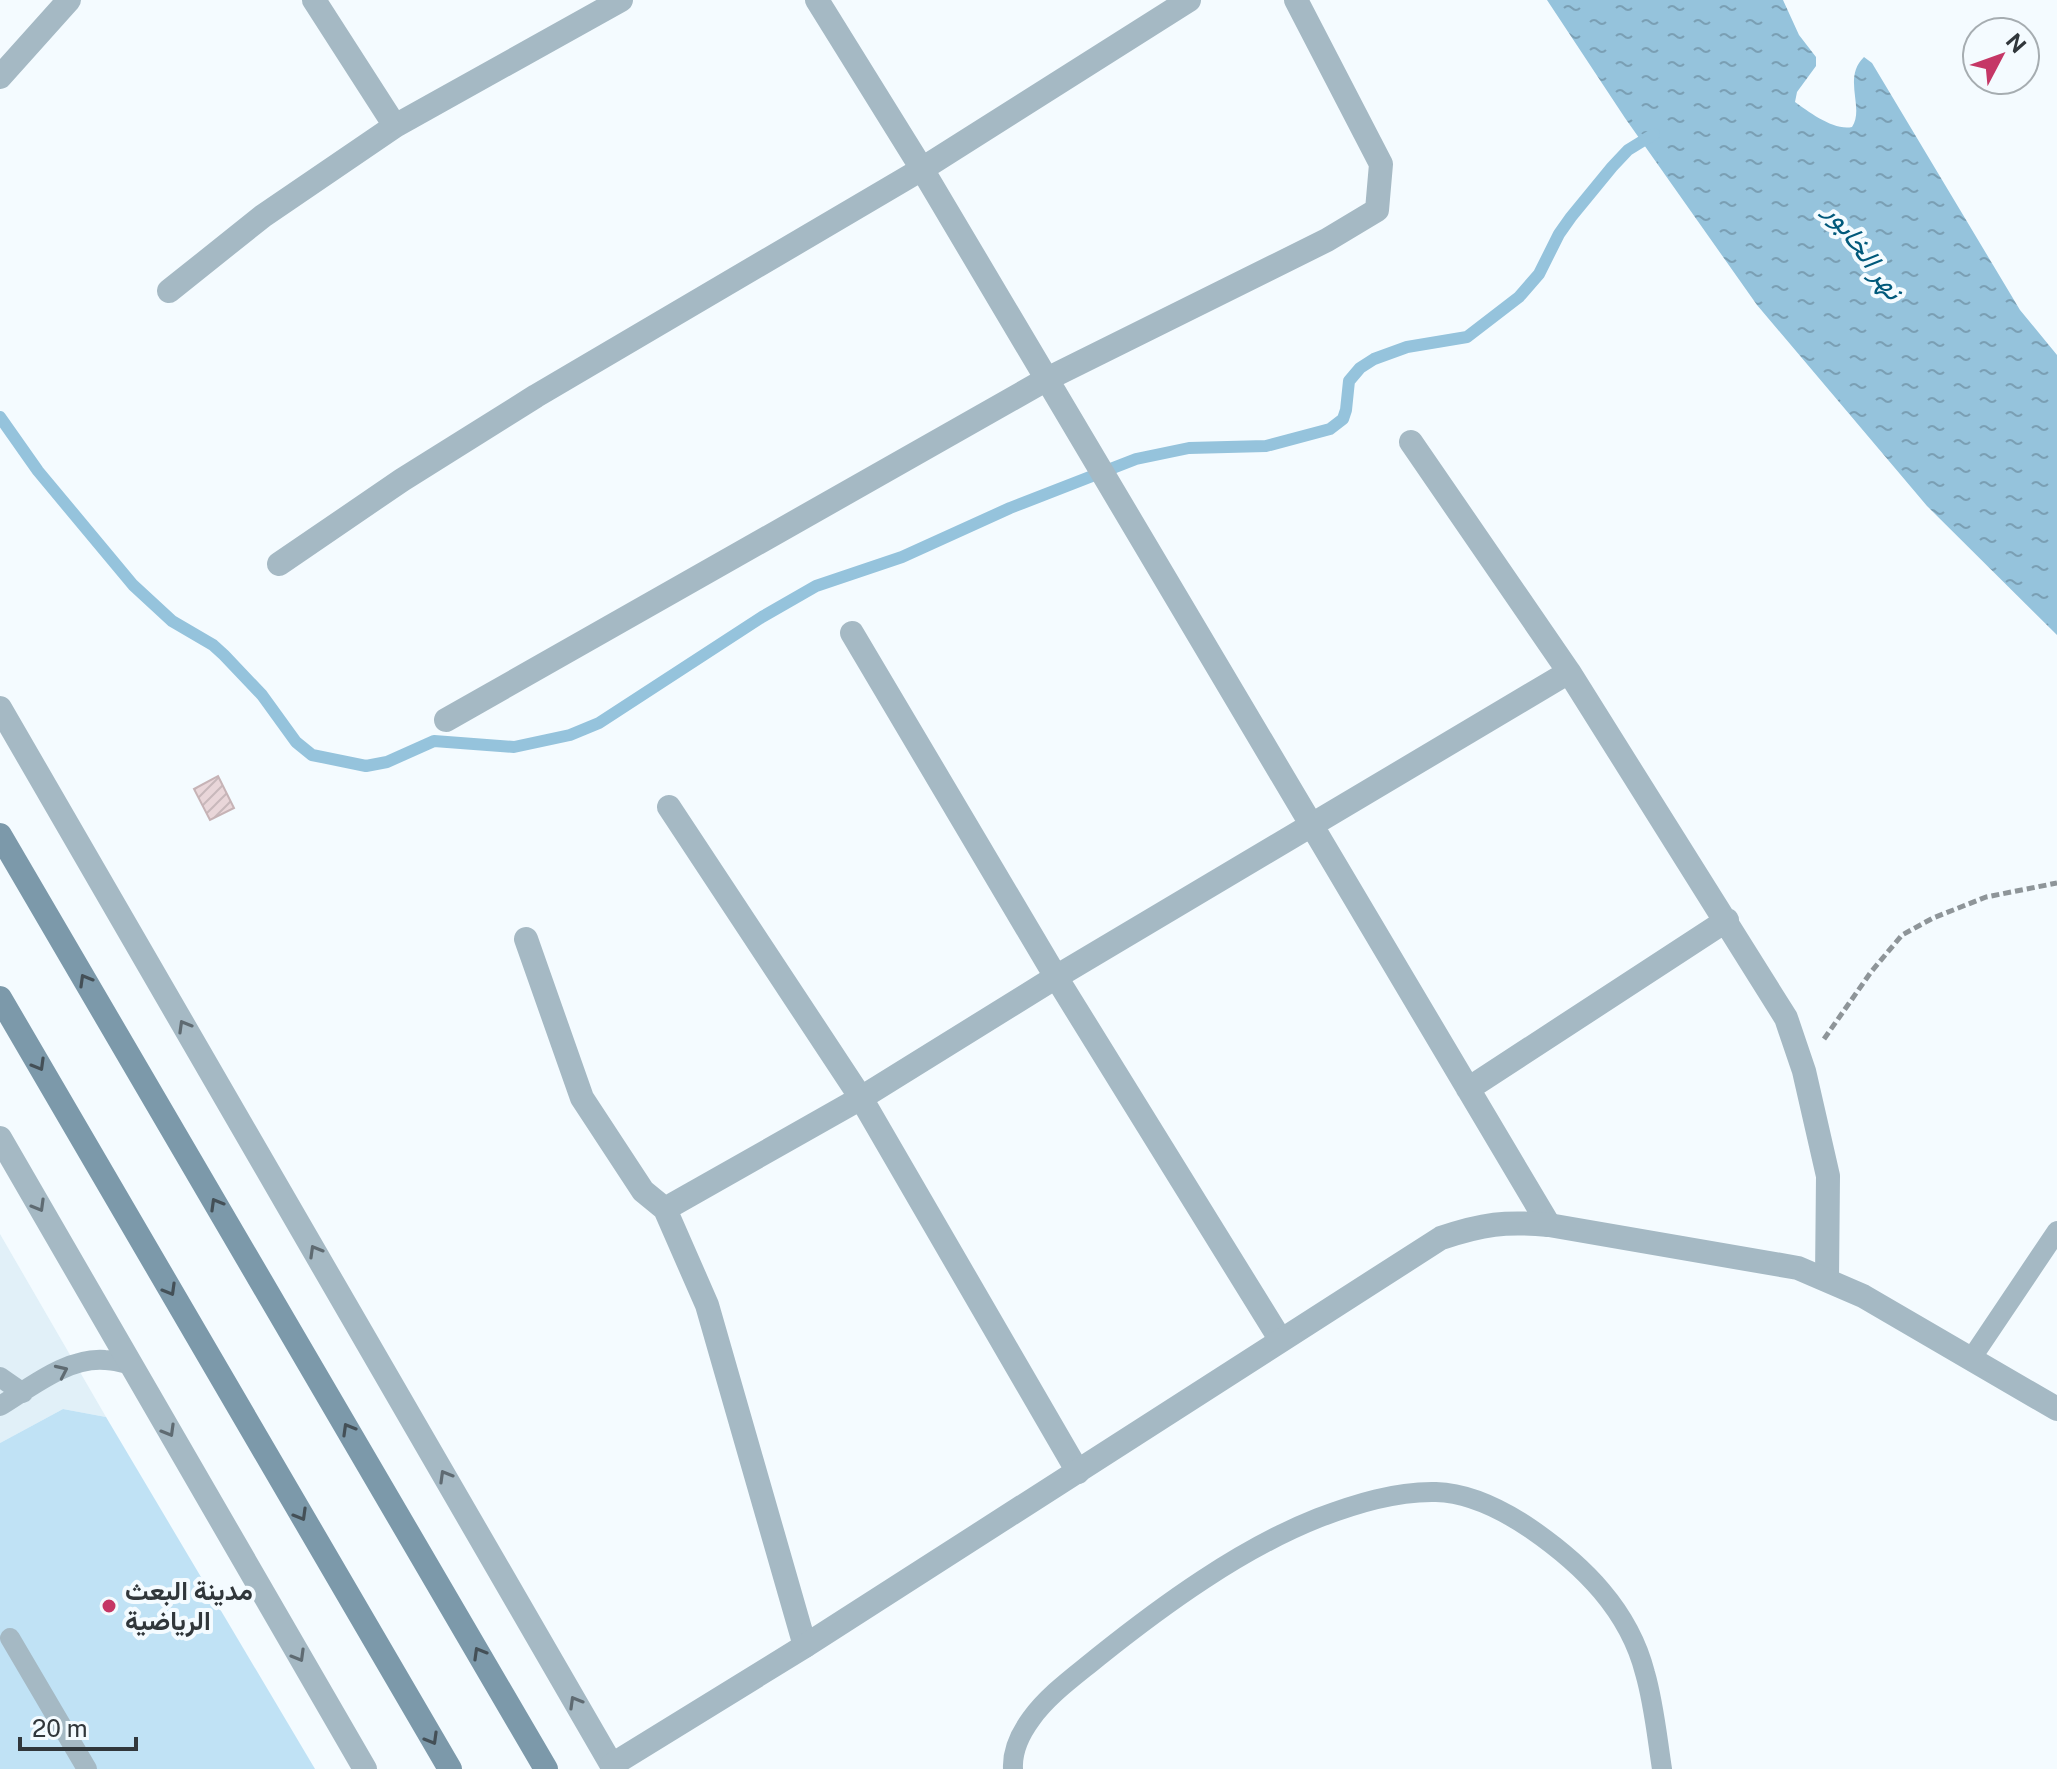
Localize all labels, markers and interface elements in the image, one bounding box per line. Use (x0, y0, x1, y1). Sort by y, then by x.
north arrow (1961, 16, 2041, 96)
text: N (2001, 28, 2032, 58)
water label: نهر الخابور (1817, 195, 1913, 308)
one-way arrow (79, 974, 95, 989)
one-way arrow (178, 1021, 194, 1035)
one-way arrow (29, 1056, 45, 1071)
one-way arrow (29, 1197, 45, 1212)
one-way arrow (210, 1199, 226, 1213)
one-way arrow (309, 1246, 325, 1260)
one-way arrow (160, 1281, 176, 1296)
one-way arrow (53, 1365, 68, 1381)
one-way arrow (159, 1422, 175, 1437)
one-way arrow (342, 1423, 357, 1438)
one-way arrow (439, 1471, 455, 1485)
one-way arrow (291, 1506, 307, 1520)
place label: مدينة البعث الرياضية (125, 1575, 253, 1637)
marker: مدينة البعث الرياضية (100, 1597, 118, 1615)
one-way arrow (289, 1647, 305, 1662)
one-way arrow (473, 1647, 489, 1662)
one-way arrow (569, 1696, 585, 1710)
scale bar (20, 1701, 136, 1751)
text: 20 m (32, 1714, 88, 1742)
one-way arrow (422, 1730, 438, 1745)

